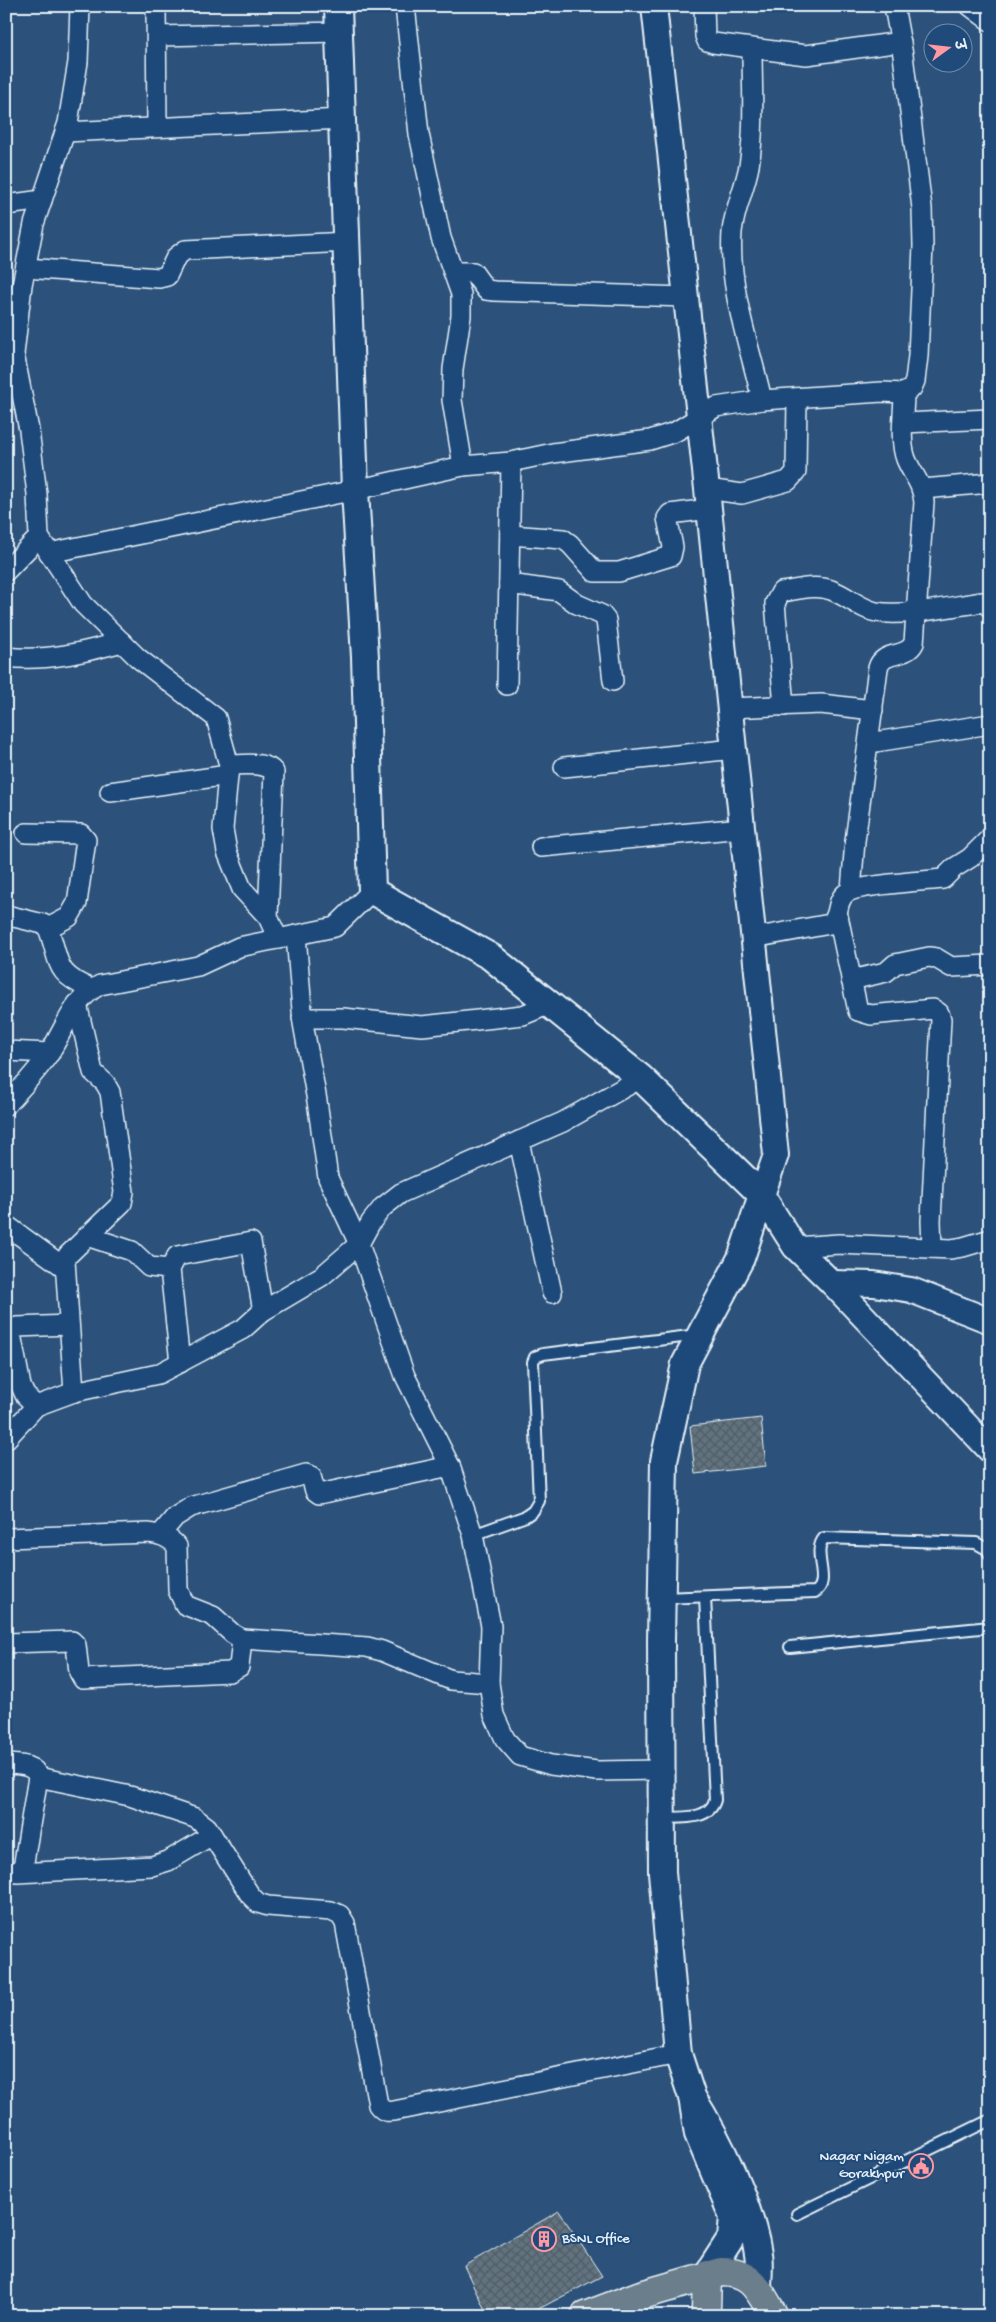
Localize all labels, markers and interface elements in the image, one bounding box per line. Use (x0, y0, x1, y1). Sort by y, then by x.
north arrow (924, 22, 974, 72)
text: उ (948, 37, 968, 54)
place label: Nagar Nigam Gorakhpur (820, 2148, 906, 2183)
public building icon: Nagar Nigam Gorakhpur (908, 2153, 934, 2179)
building icon: BSNL Office (531, 2226, 557, 2252)
place label: BSNL Office (561, 2230, 630, 2248)

